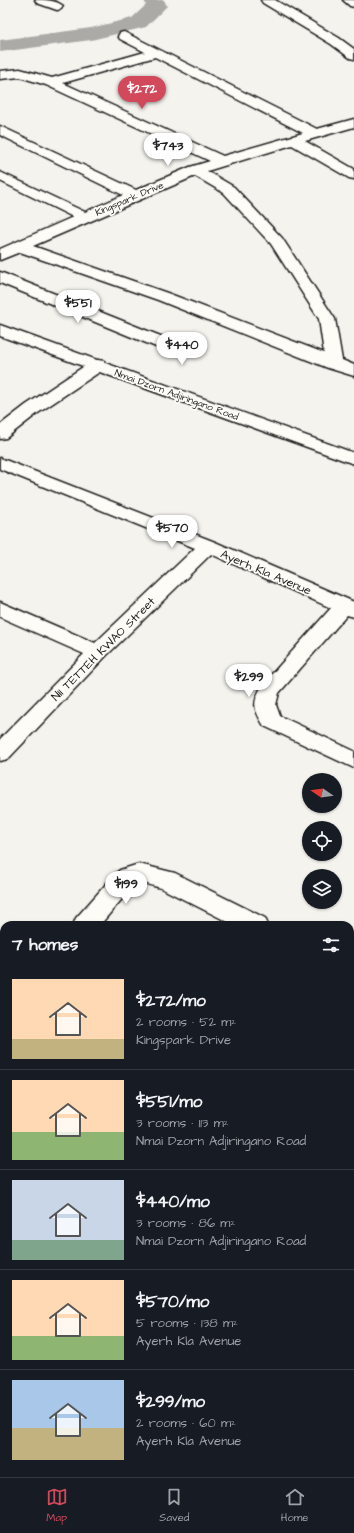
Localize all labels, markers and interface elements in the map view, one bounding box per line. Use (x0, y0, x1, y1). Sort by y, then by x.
pin: $272 (118, 76, 166, 110)
text: $272 (127, 80, 157, 98)
pin: $743 (144, 133, 192, 167)
text: $743 (153, 137, 183, 155)
street label: Kingspark Drive (93, 178, 167, 221)
pin: $551 (54, 290, 102, 324)
text: $551 (64, 294, 92, 312)
pin: $440 (158, 332, 206, 366)
text: $440 (165, 336, 199, 354)
street label: Nmai Dzorn Adjiringano Road (112, 366, 241, 425)
pin: $570 (148, 515, 196, 549)
text: $570 (156, 519, 188, 537)
street label: Ayerh Kla Avenue (217, 546, 314, 600)
street label: NII TETTEH KWAO Street (48, 593, 159, 705)
pin: $299 (225, 664, 273, 698)
text: $299 (234, 668, 264, 686)
north arrow (302, 773, 342, 813)
map controls (302, 773, 342, 909)
button: locate (302, 821, 342, 861)
button: layers (302, 869, 342, 909)
pin: $199 (102, 871, 150, 905)
text: $199 (114, 875, 138, 893)
text: 7 homes (12, 933, 78, 957)
icon: filters (320, 934, 342, 956)
text: $272/mo (136, 989, 206, 1013)
icon: home (44, 995, 92, 1043)
text: 2 rooms · 52 m² (136, 1013, 236, 1031)
text: Kingspark Drive (136, 1031, 231, 1049)
text: $551/mo (136, 1090, 202, 1114)
icon: home (44, 1096, 92, 1144)
text: 3 rooms · 113 m² (136, 1114, 229, 1132)
text: Nmai Dzorn Adjiringano Road (136, 1132, 306, 1150)
text: $440/mo (136, 1190, 210, 1214)
icon: home (44, 1196, 92, 1244)
text: 3 rooms · 86 m² (136, 1214, 235, 1232)
text: Nmai Dzorn Adjiringano Road (136, 1232, 306, 1250)
text: $570/mo (136, 1290, 209, 1314)
icon: home (44, 1296, 92, 1344)
text: 5 rooms · 138 m² (136, 1314, 238, 1332)
text: Ayerh Kla Avenue (136, 1332, 241, 1350)
text: $299/mo (136, 1390, 205, 1414)
icon: home (44, 1396, 92, 1444)
text: 2 rooms · 60 m² (136, 1414, 236, 1432)
text: Ayerh Kla Avenue (136, 1432, 241, 1450)
tab: Map (46, 1486, 68, 1525)
tab: Saved (159, 1486, 189, 1525)
tab: Home (281, 1486, 308, 1525)

